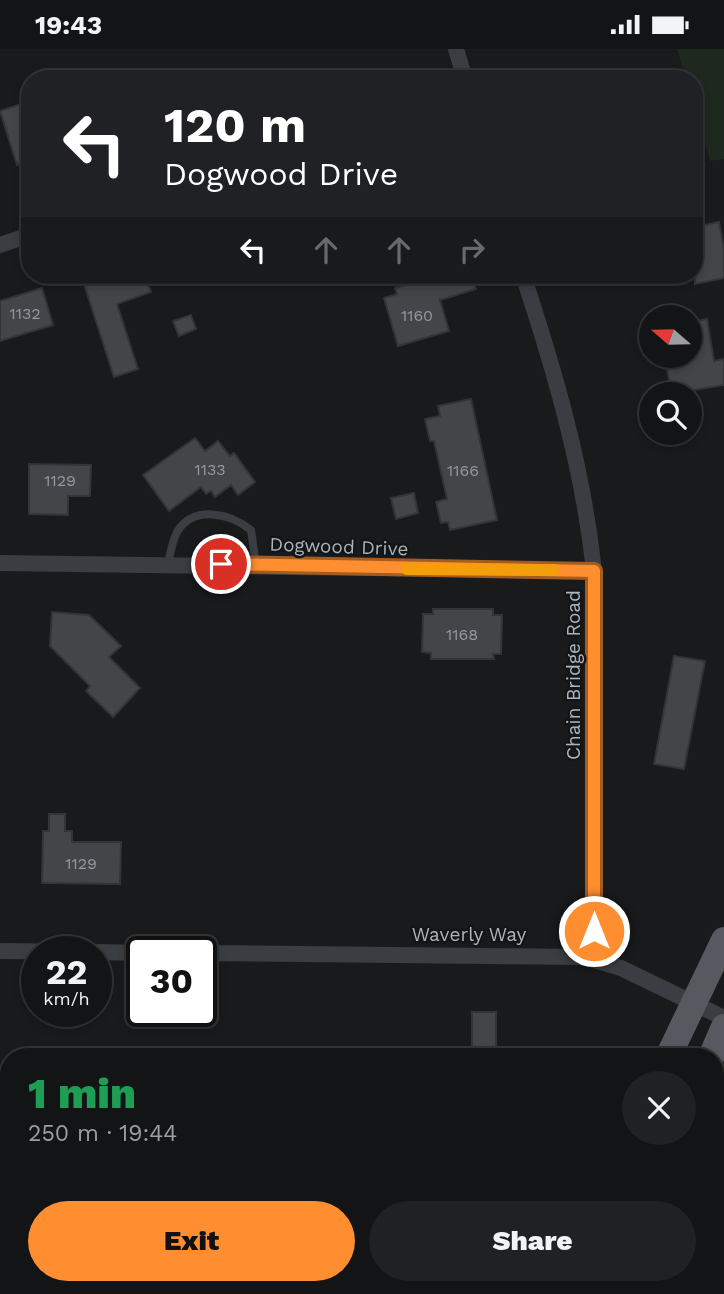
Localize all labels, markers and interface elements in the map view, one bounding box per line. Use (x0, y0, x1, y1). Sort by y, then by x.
text: 19:43 (35, 10, 102, 40)
text: 120 m (164, 96, 306, 154)
icon: left (49, 98, 140, 189)
text: Dogwood Drive (164, 155, 398, 193)
icon: left (234, 231, 272, 269)
icon: ahead (307, 231, 345, 269)
icon: ahead (380, 231, 418, 269)
icon: right (453, 231, 491, 269)
house number: 1132 (9, 304, 41, 323)
north arrow (639, 305, 702, 367)
map controls (639, 305, 702, 445)
house number: 1160 (401, 306, 433, 325)
button: search (639, 382, 702, 445)
house number: 1133 (194, 460, 226, 479)
house number: 1166 (447, 461, 479, 480)
house number: 1129 (44, 471, 76, 490)
street label: Dogwood Drive (269, 533, 409, 560)
pin (191, 534, 251, 594)
icon: arrive (202, 545, 240, 583)
street label: Chain Bridge Road (562, 590, 585, 760)
house number: 1168 (446, 625, 478, 644)
house number: 1129 (65, 854, 97, 873)
position arrow (557, 894, 631, 968)
street label: Waverly Way (412, 923, 527, 946)
speed limit sign: 30 (126, 936, 217, 1027)
text: 22 (46, 951, 87, 993)
text: km/h (43, 988, 90, 1009)
text: 1 min (28, 1069, 136, 1118)
button: close (622, 1071, 696, 1145)
text: 250 m · 19:44 (28, 1120, 177, 1147)
button: Exit (28, 1201, 355, 1281)
button: Share (369, 1201, 696, 1281)

